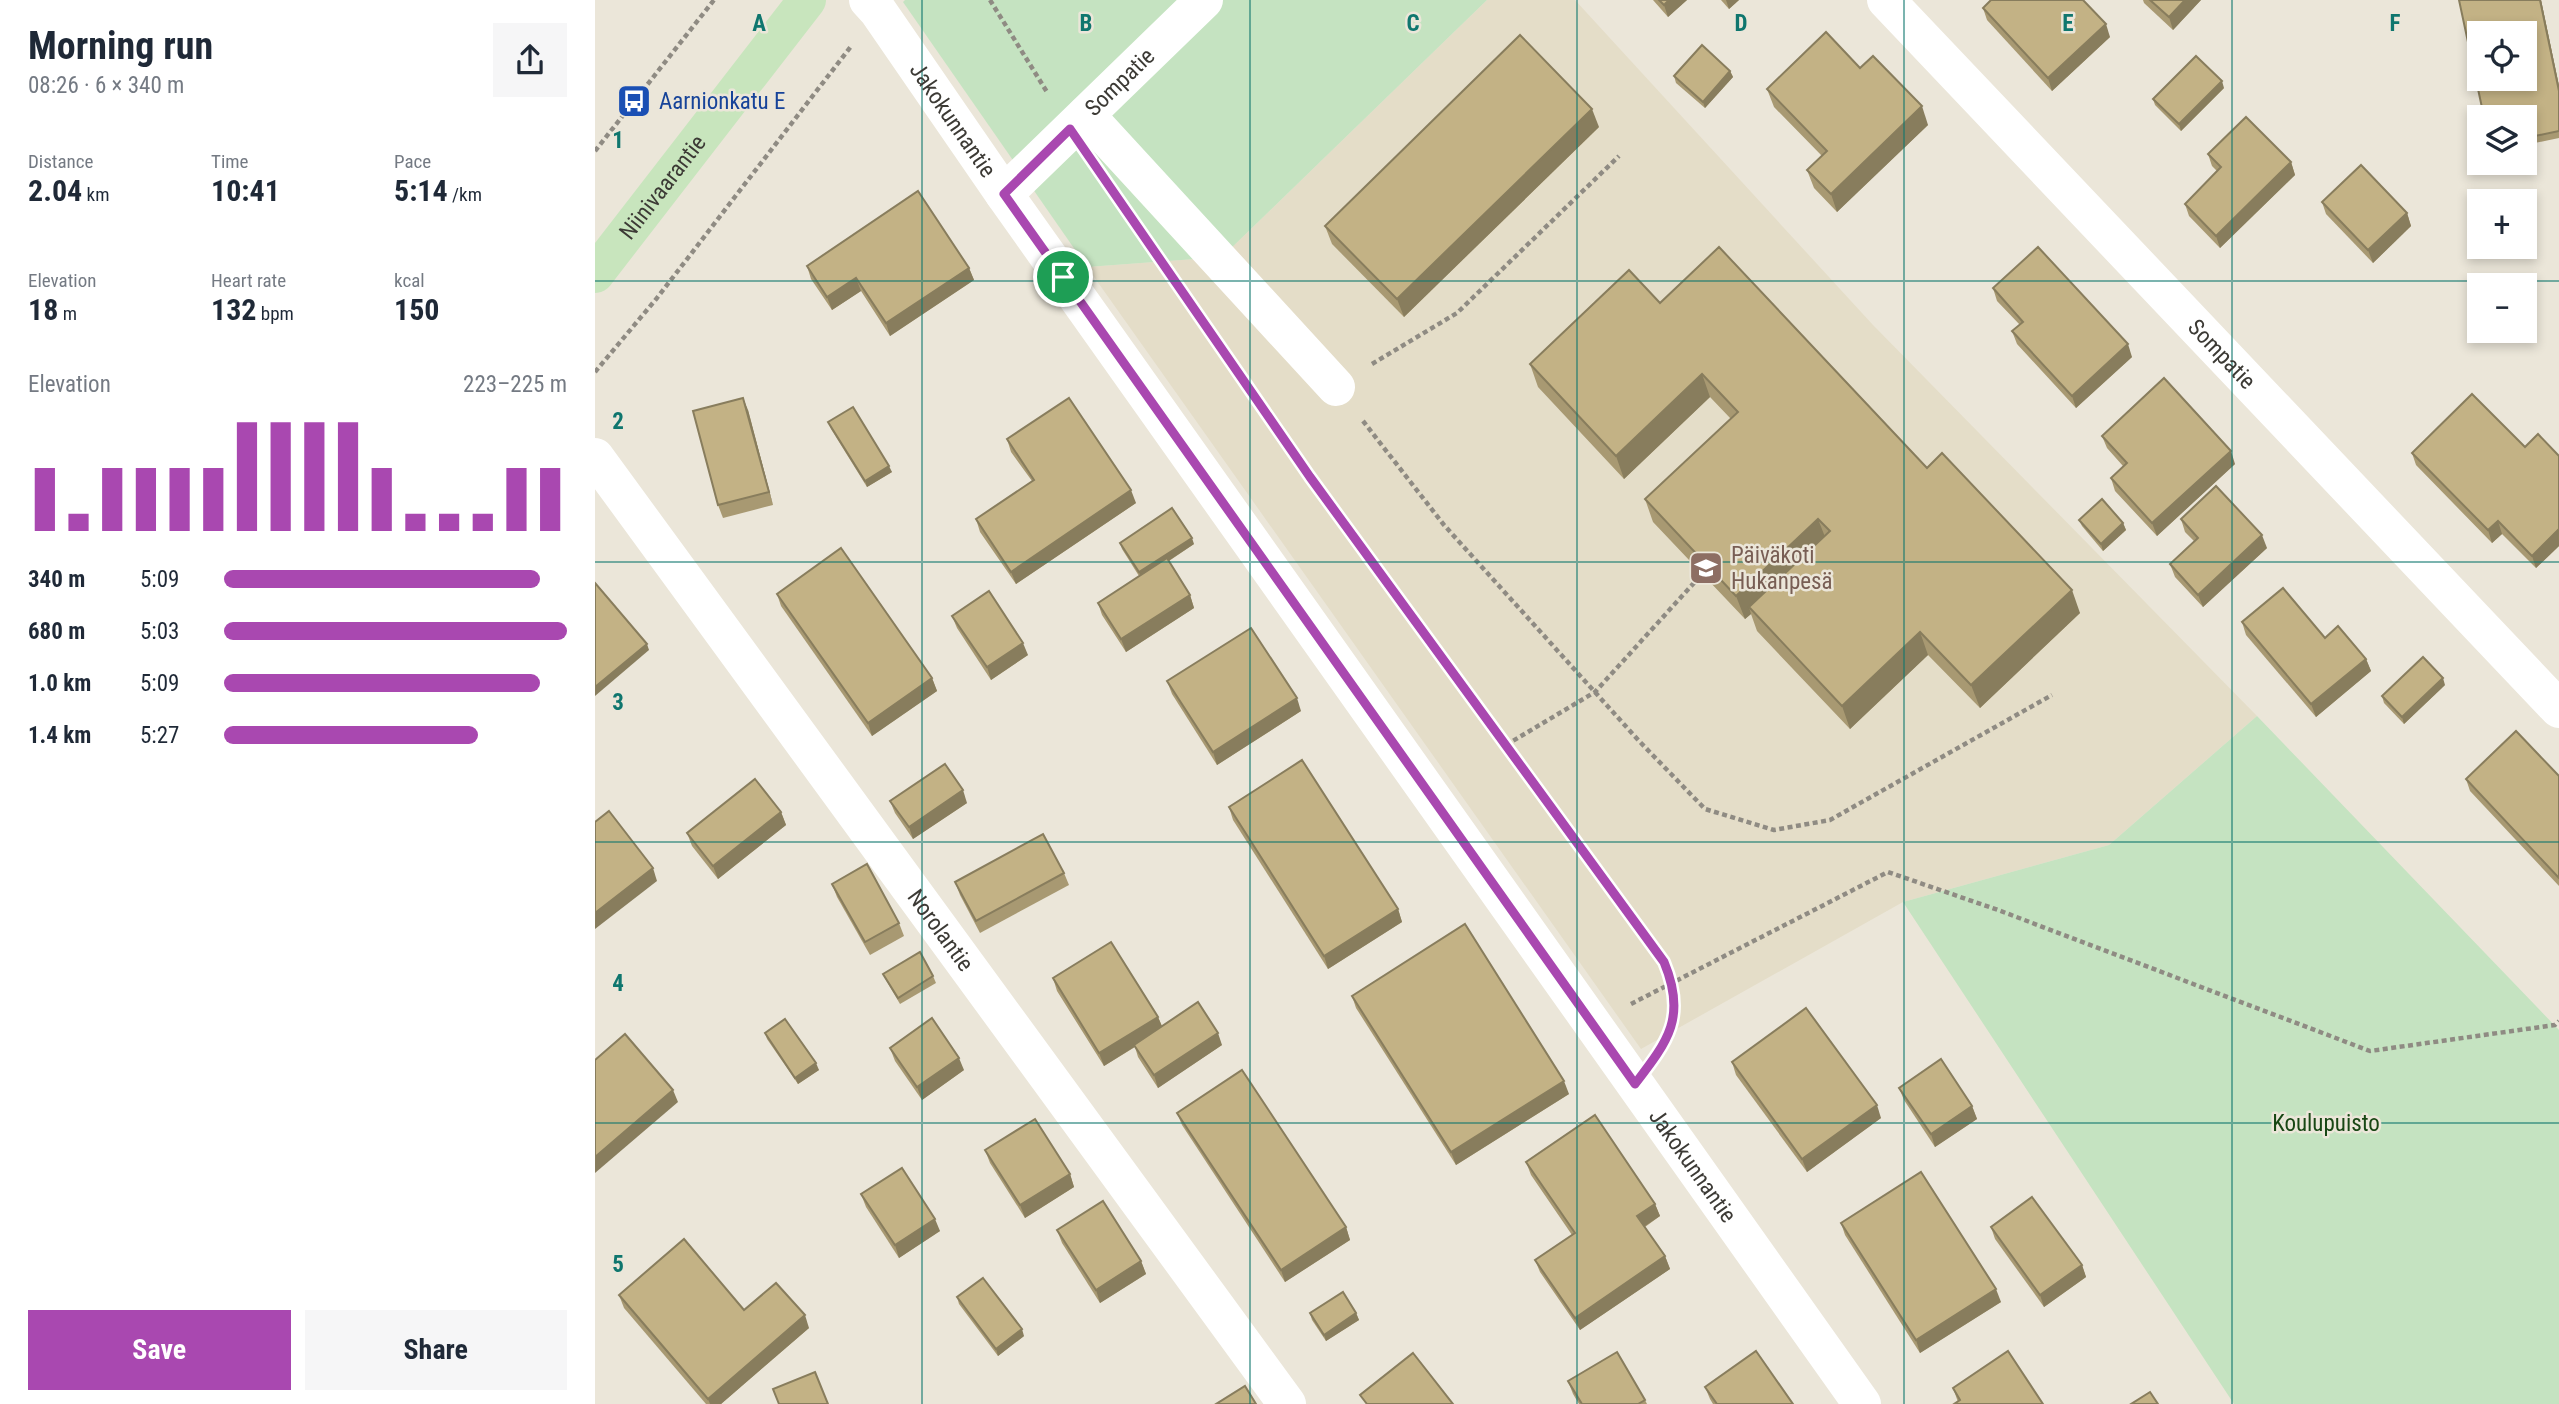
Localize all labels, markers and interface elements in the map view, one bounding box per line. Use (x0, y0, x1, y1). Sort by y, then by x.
text: A (752, 10, 766, 37)
text: B (1080, 10, 1092, 37)
text: C (1406, 10, 1420, 37)
text: D (1735, 10, 1748, 37)
text: E (2062, 10, 2074, 37)
text: F (2390, 10, 2401, 37)
map controls (2467, 21, 2537, 343)
button: locate (2467, 21, 2537, 91)
button: share (493, 23, 567, 97)
text: Morning run (28, 24, 213, 68)
street label: Sompatie (1079, 42, 1160, 122)
street label: Jakokunnantie (904, 57, 1002, 182)
text: 08:26 · 6 × 340 m (28, 72, 184, 99)
bus stop icon: Aarnionkatu E (615, 82, 653, 120)
place label: Aarnionkatu E (659, 88, 785, 115)
button: layers (2467, 105, 2537, 175)
text: 1 (612, 127, 624, 154)
street label: Niinivaarantie (614, 129, 711, 245)
text: Distance (28, 150, 93, 173)
text: Time (211, 150, 248, 173)
text: Pace (394, 150, 431, 173)
text: 2.04 (28, 173, 82, 208)
text: 10:41 (211, 173, 280, 208)
text: 5:14 (394, 173, 448, 208)
text: km (82, 183, 109, 206)
text: /km (448, 183, 482, 206)
button: + (2467, 189, 2537, 259)
pin (1033, 247, 1093, 307)
icon: arrive (1044, 258, 1082, 296)
text: Elevation (28, 269, 96, 292)
text: Heart rate (211, 269, 286, 292)
text: kcal (394, 269, 425, 292)
button: − (2467, 273, 2537, 343)
text: 18 (28, 292, 58, 327)
text: 132 (211, 292, 256, 327)
text: 150 (394, 292, 439, 327)
text: m (58, 302, 77, 325)
text: bpm (256, 302, 294, 325)
street label: Sompatie (2183, 313, 2261, 394)
text: Elevation (28, 371, 111, 398)
text: 223–225 m (463, 371, 567, 398)
text: 2 (612, 408, 624, 435)
place label: Päiväkoti Hukanpesä (1731, 542, 1833, 595)
school or university icon: Päiväkoti Hukanpesä (1687, 549, 1725, 587)
text: 340 m (28, 566, 85, 593)
text: 5:09 (140, 566, 179, 593)
text: 680 m (28, 618, 85, 645)
text: 5:03 (140, 618, 179, 645)
text: 1.0 km (28, 670, 91, 697)
text: 5:09 (140, 670, 179, 697)
text: 3 (612, 689, 624, 716)
text: 1.4 km (28, 722, 91, 749)
text: 5:27 (140, 722, 179, 749)
street label: Norolantie (902, 884, 980, 976)
text: 4 (612, 970, 624, 997)
street label: Jakokunnantie (1643, 1103, 1742, 1228)
park label: Koulupuisto (2272, 1110, 2380, 1137)
text: 5 (612, 1251, 624, 1278)
button: Save (28, 1310, 291, 1390)
button: Share (305, 1310, 567, 1390)

